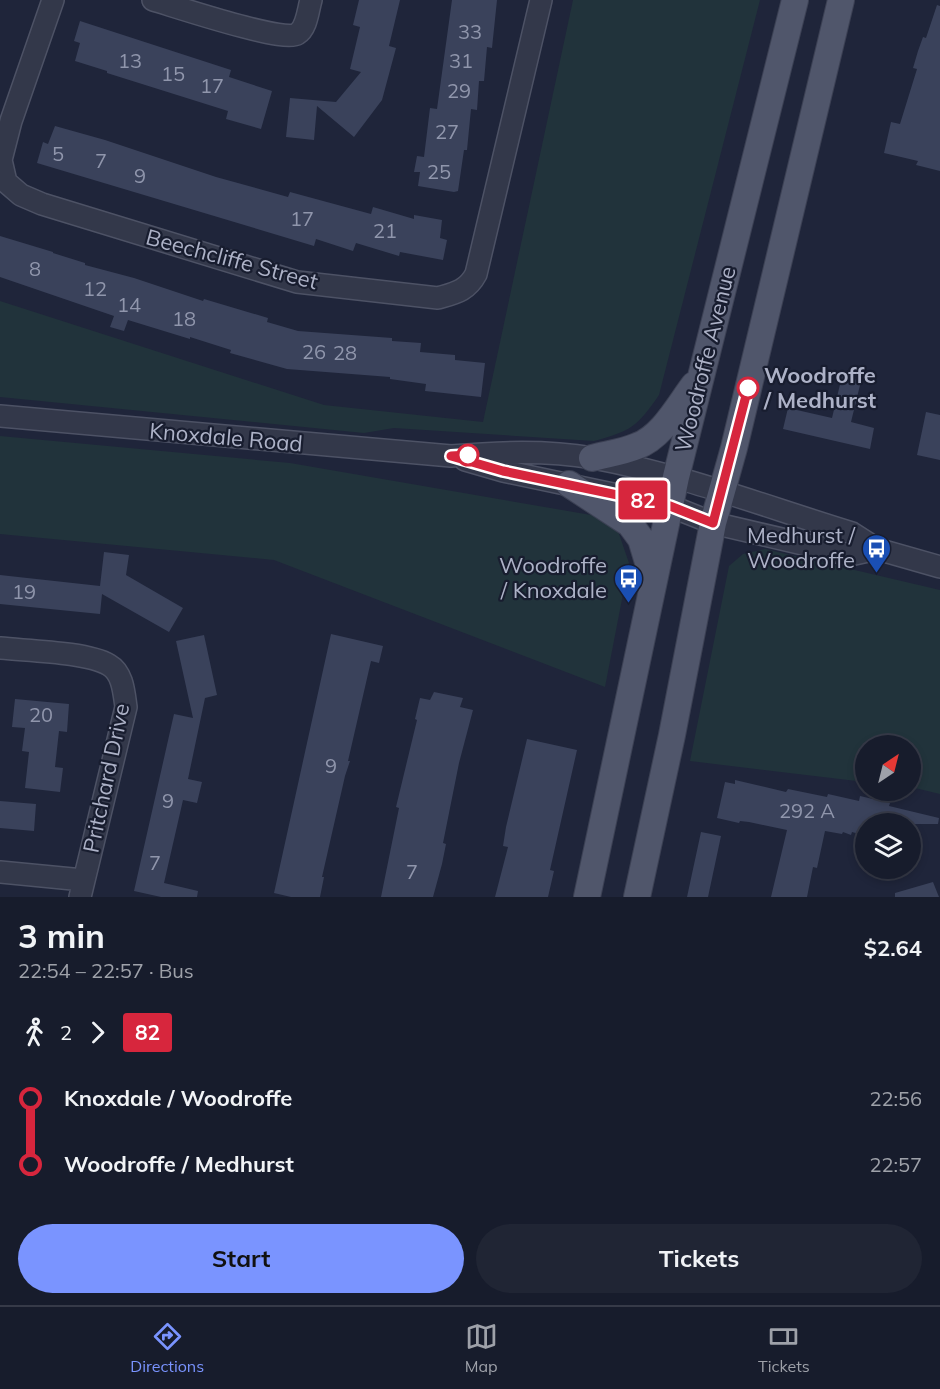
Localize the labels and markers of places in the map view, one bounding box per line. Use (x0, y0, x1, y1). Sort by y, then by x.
place label: Woodroffe / Medhurst (763, 361, 876, 414)
marker: Woodroffe / Medhurst (737, 377, 759, 399)
unlabelled marker (457, 444, 479, 466)
place label: Medhurst / Woodroffe (747, 521, 856, 574)
bus stop icon: Medhurst / Woodroffe (860, 532, 892, 574)
place label: Woodroffe / Knoxdale (499, 551, 607, 604)
bus stop icon: Woodroffe / Knoxdale (612, 562, 644, 604)

